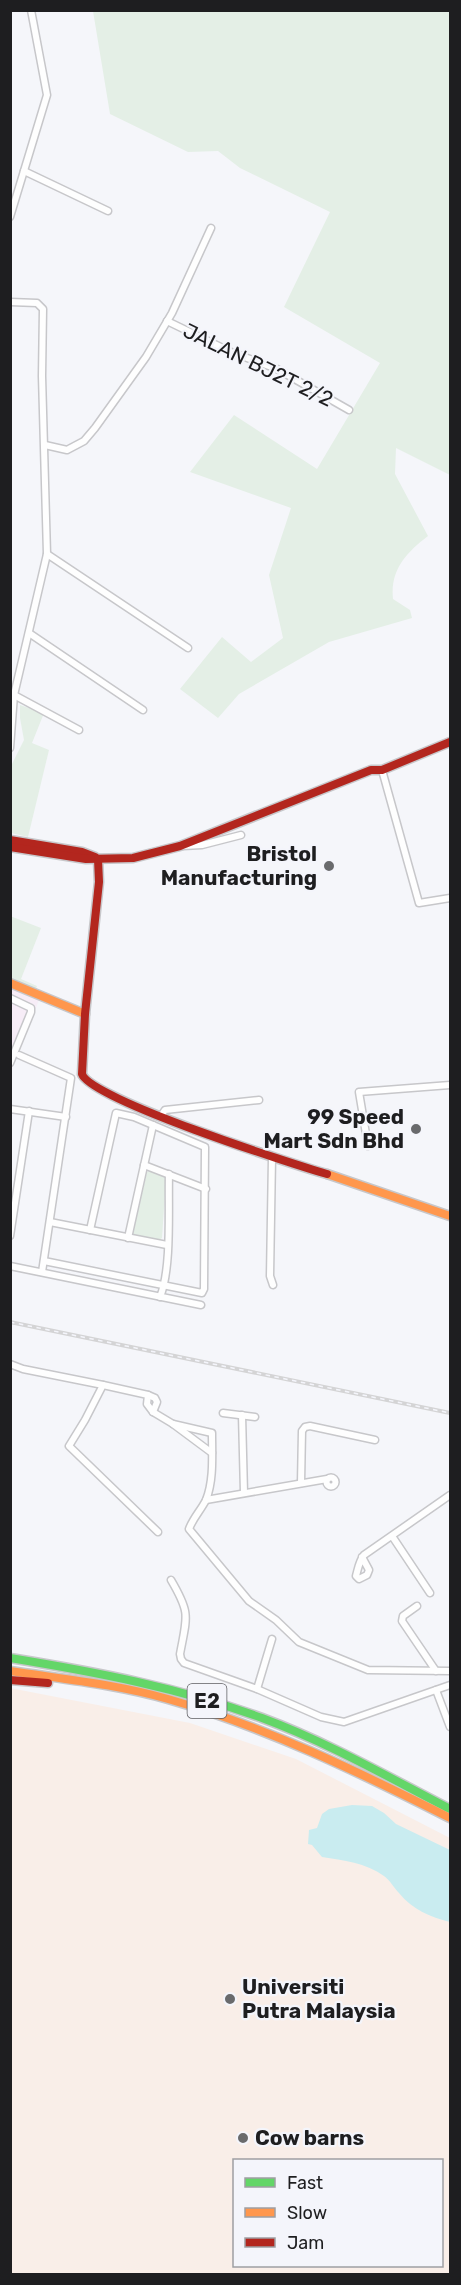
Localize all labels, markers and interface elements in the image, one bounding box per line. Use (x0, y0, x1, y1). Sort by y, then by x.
street label: JALAN BJ2T 2/2 (179, 317, 337, 412)
place label: Bristol Manufacturing (161, 841, 317, 890)
marker: Bristol Manufacturing (322, 859, 336, 873)
place label: 99 Speed Mart Sdn Bhd (264, 1104, 404, 1153)
marker: 99 Speed Mart Sdn Bhd (409, 1122, 423, 1136)
road number: E2 (188, 1684, 226, 1718)
place label: Universiti Putra Malaysia (242, 1974, 396, 2023)
marker: Universiti Putra Malaysia (223, 1992, 237, 2006)
place label: Cow barns (255, 2125, 364, 2150)
marker: Cow barns (236, 2131, 250, 2145)
legend (233, 2159, 443, 2267)
text: Fast (287, 2172, 323, 2194)
text: Slow (287, 2202, 327, 2224)
text: Jam (287, 2232, 324, 2254)

